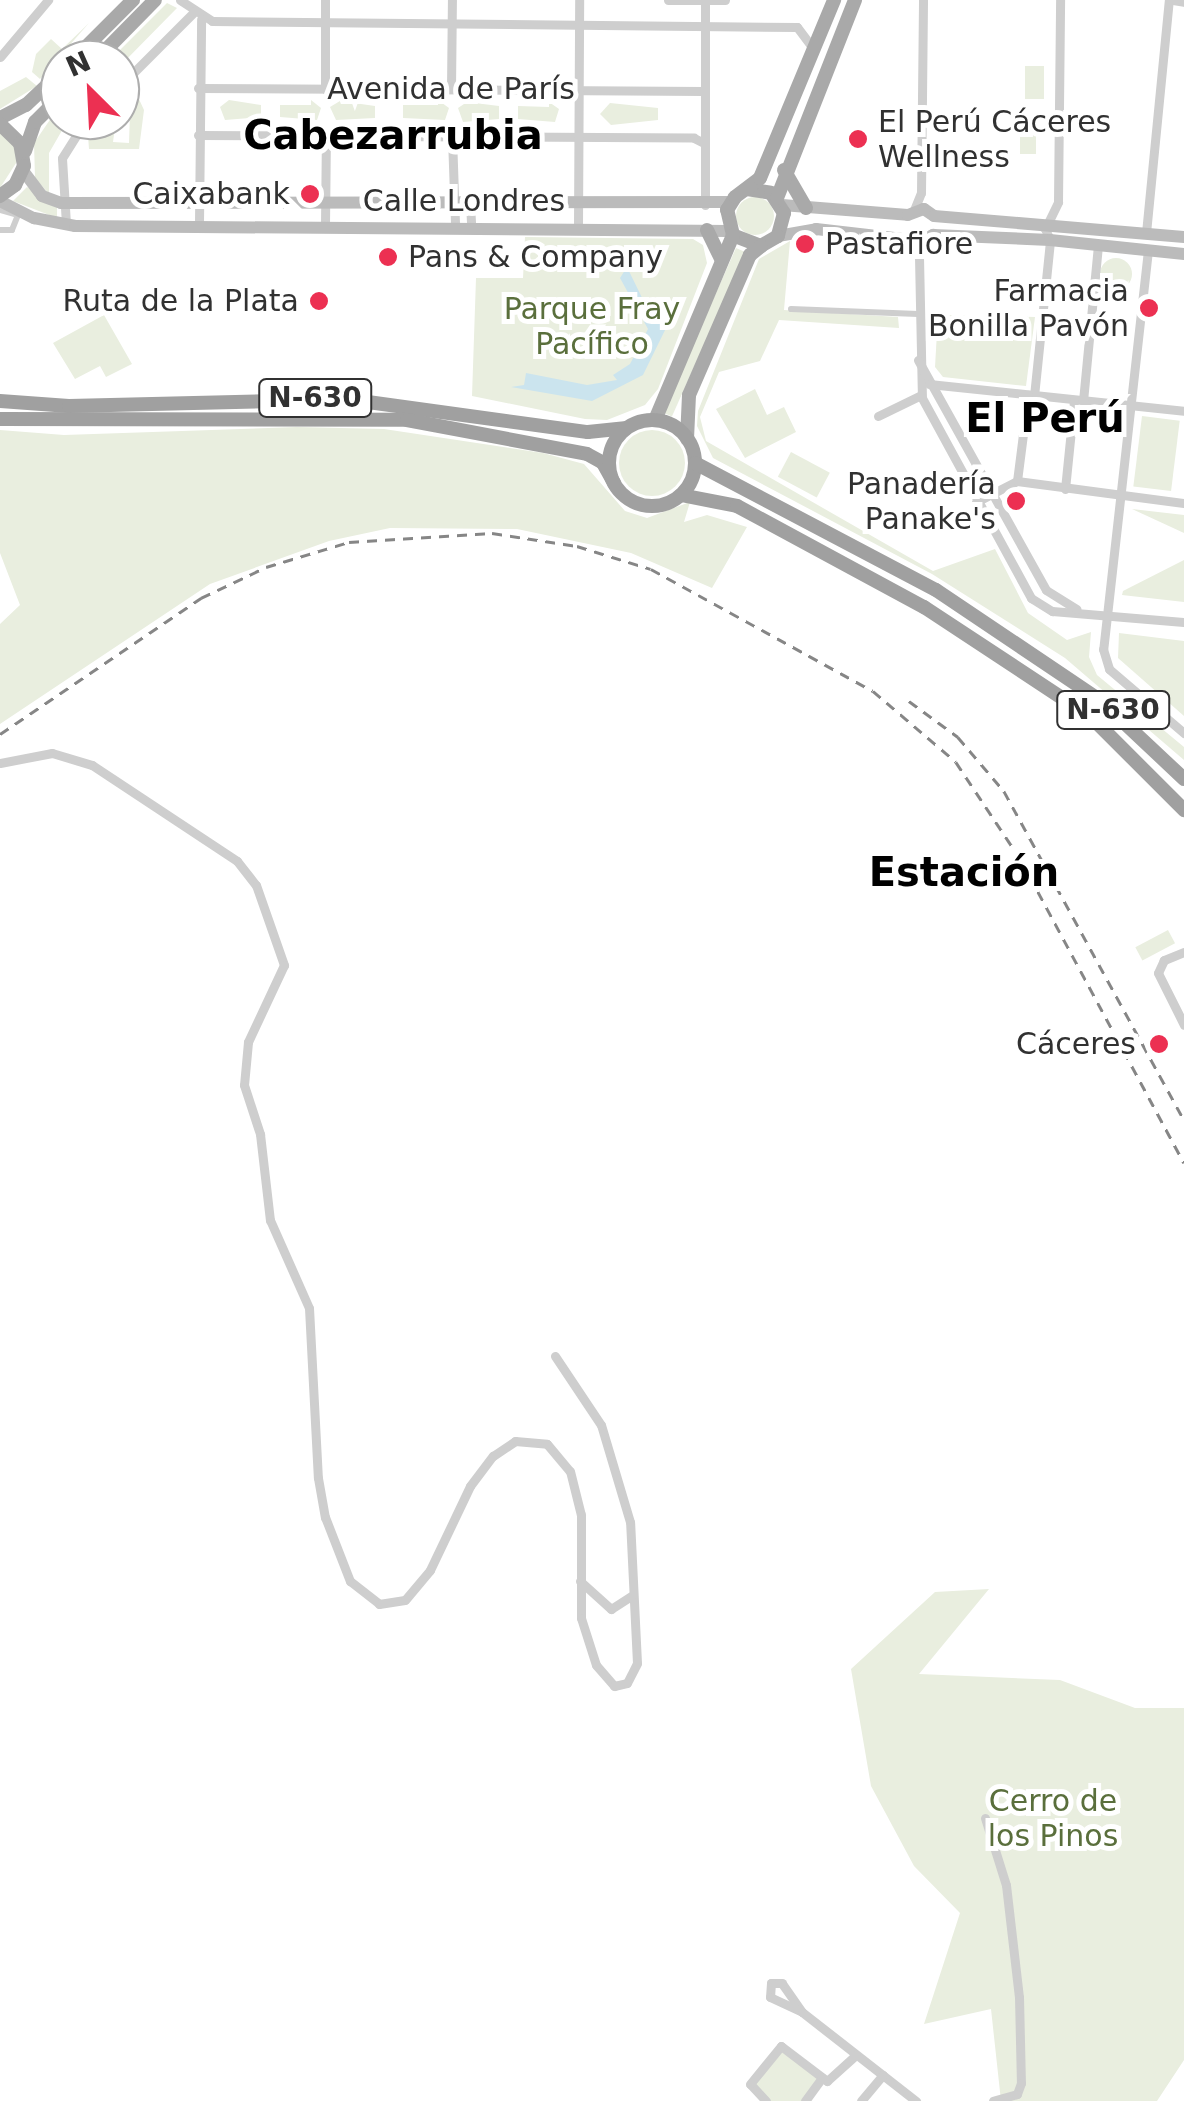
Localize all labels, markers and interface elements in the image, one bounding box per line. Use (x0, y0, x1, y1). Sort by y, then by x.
north arrow (40, 40, 140, 140)
text: N (61, 44, 96, 84)
street label: Avenida de París (327, 71, 575, 107)
place label: El Perú Cáceres Wellness (878, 104, 1111, 174)
district label: Cabezarrubia (243, 111, 543, 159)
marker: El Perú Cáceres Wellness (847, 128, 869, 150)
place label: Caixabank (132, 176, 290, 212)
marker: Caixabank (299, 183, 321, 205)
street label: Calle Londres (363, 183, 565, 219)
place label: Pastafiore (825, 226, 973, 262)
marker: Pastafiore (794, 233, 816, 255)
place label: Pans & Company (408, 239, 663, 275)
marker: Pans & Company (377, 246, 399, 268)
place label: Farmacia Bonilla Pavón (928, 273, 1129, 344)
place label: Ruta de la Plata (63, 283, 299, 319)
marker: Ruta de la Plata (308, 290, 330, 312)
park label: Parque Fray Pacífico (504, 291, 680, 362)
marker: Farmacia Bonilla Pavón (1138, 297, 1160, 319)
road number: N-630 (258, 375, 372, 421)
district label: El Perú (965, 394, 1125, 442)
place label: Panadería Panake's (847, 466, 996, 536)
marker: Panadería Panake's (1005, 490, 1027, 512)
road number: N-630 (1056, 687, 1170, 733)
district label: Estación (869, 848, 1059, 896)
place label: Cáceres (1016, 1026, 1136, 1062)
marker: Cáceres (1146, 1031, 1172, 1057)
park label: Cerro de los Pinos (988, 1783, 1118, 1854)

